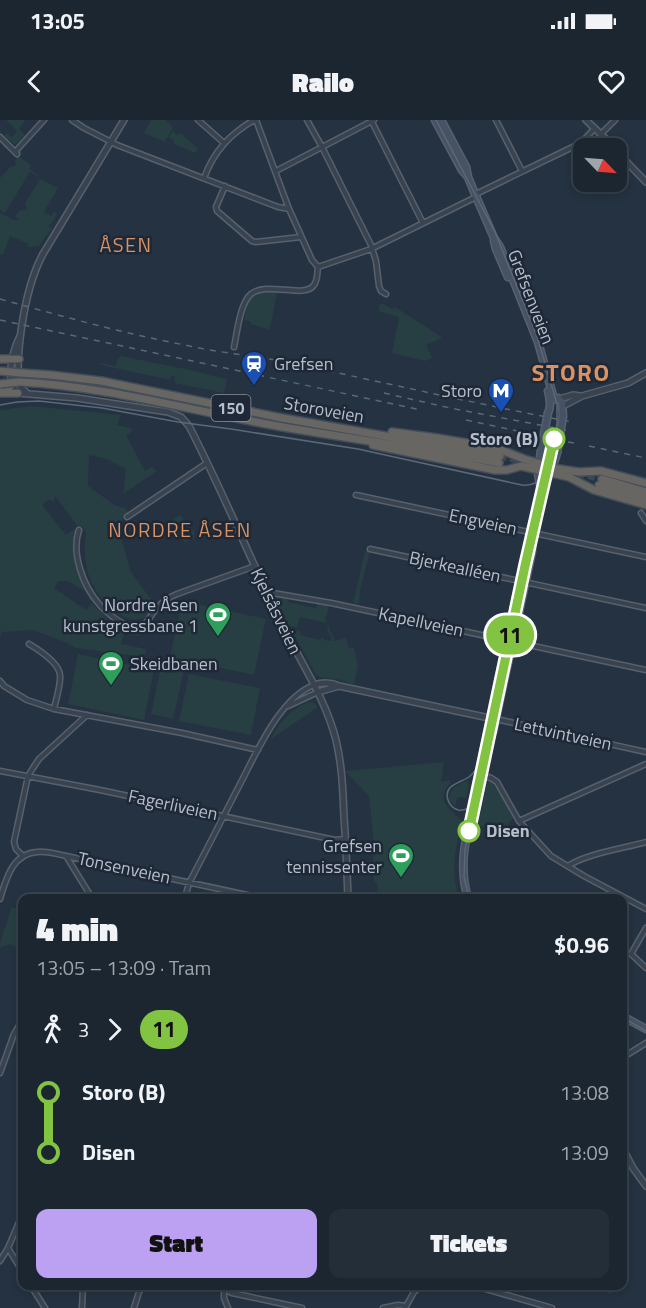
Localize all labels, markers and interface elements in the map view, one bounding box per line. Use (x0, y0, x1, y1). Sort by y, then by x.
text: 13:05 (30, 4, 85, 38)
text: Railo (292, 61, 354, 102)
icon: back (18, 65, 51, 98)
icon: heart (595, 65, 628, 98)
north arrow (573, 138, 627, 192)
map controls (573, 138, 627, 192)
district label: ÅSEN (99, 229, 153, 260)
street label: Grefsenveien (501, 246, 562, 348)
station icon: Grefsen (239, 349, 269, 387)
place label: Grefsen (274, 350, 333, 377)
district label: STORO (531, 354, 611, 390)
metro station icon: Storo (486, 376, 516, 414)
place label: Storo (441, 377, 482, 404)
street label: Storoveien (282, 389, 366, 430)
road number: 150 (212, 395, 250, 421)
place label: Storo (B) (470, 425, 538, 452)
marker: Storo (B) (543, 428, 565, 450)
street label: Engveien (446, 501, 520, 542)
district label: NORDRE ÅSEN (108, 514, 252, 545)
street label: Bjerkealléen (407, 544, 503, 589)
street label: Kjelsåsveien (244, 563, 309, 659)
place label: Nordre Åsen kunstgressbane 1 (63, 591, 198, 639)
street label: Kapellveien (376, 599, 466, 644)
sports icon: Nordre Åsen kunstgressbane 1 (203, 600, 233, 638)
line badge: 11 (483, 616, 537, 654)
text: 11 (498, 619, 522, 651)
sports icon: Skeidbanen (96, 649, 126, 687)
place label: Skeidbanen (130, 650, 218, 677)
street label: Lettvintveien (512, 710, 614, 757)
street label: Fagerliveien (126, 782, 220, 827)
place label: Disen (486, 817, 530, 844)
marker: Disen (458, 820, 480, 842)
place label: Grefsen tennissenter (286, 832, 382, 880)
sports icon: Grefsen tennissenter (386, 841, 416, 879)
street label: Tonsenveien (75, 844, 173, 891)
text: 4 min (36, 904, 118, 954)
text: $0.96 (554, 928, 609, 962)
text: 13:05 – 13:09 · Tram (36, 952, 211, 983)
icon: walk (36, 1013, 69, 1046)
icon: forward (98, 1013, 131, 1046)
text: 11 (152, 1013, 176, 1045)
text: 3 (78, 1014, 89, 1045)
text: Storo (B) (82, 1075, 165, 1109)
text: 13:08 (560, 1077, 609, 1108)
text: Disen (82, 1135, 135, 1169)
text: 13:09 (560, 1137, 609, 1168)
button: Start (36, 1209, 317, 1278)
button: Tickets (329, 1209, 609, 1278)

